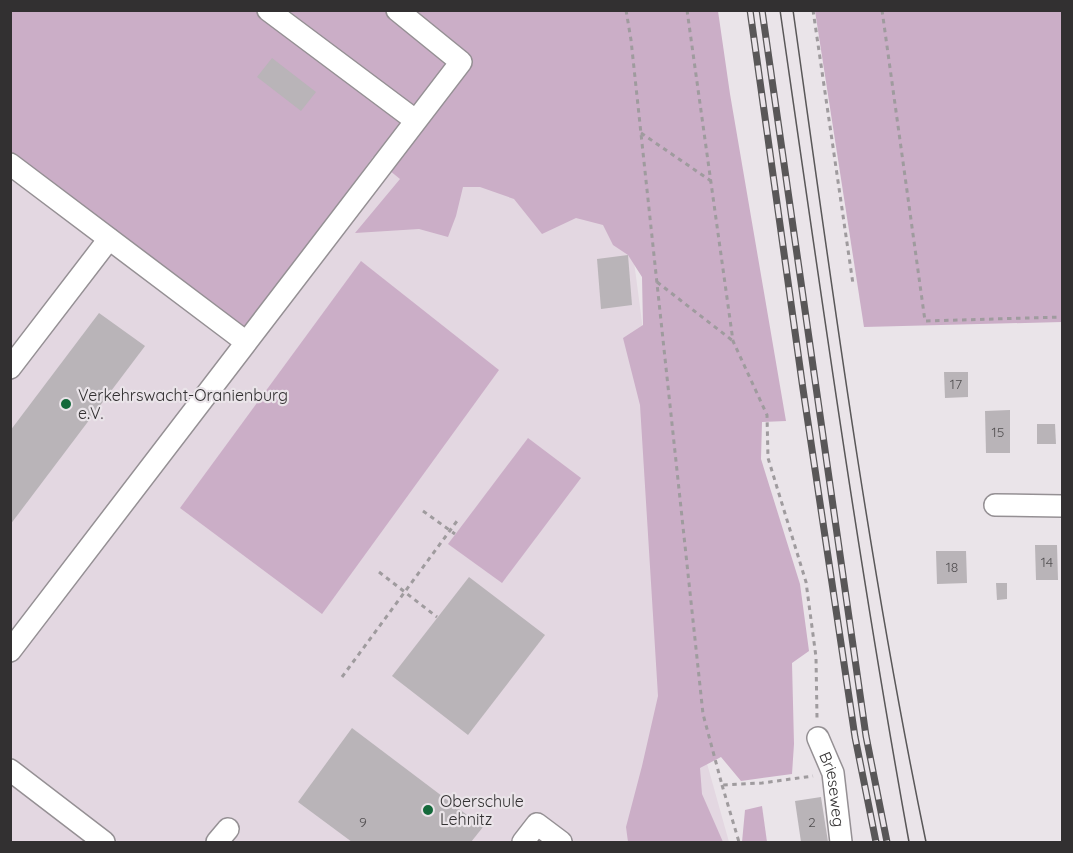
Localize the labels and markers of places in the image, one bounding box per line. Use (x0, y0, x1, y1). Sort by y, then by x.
place label: Verkehrswacht-Oranienburg e.V. (78, 385, 288, 423)
marker: Verkehrswacht-Oranienburg e.V. (59, 397, 73, 411)
place label: Oberschule Lehnitz (440, 791, 524, 829)
marker: Oberschule Lehnitz (421, 803, 435, 817)

